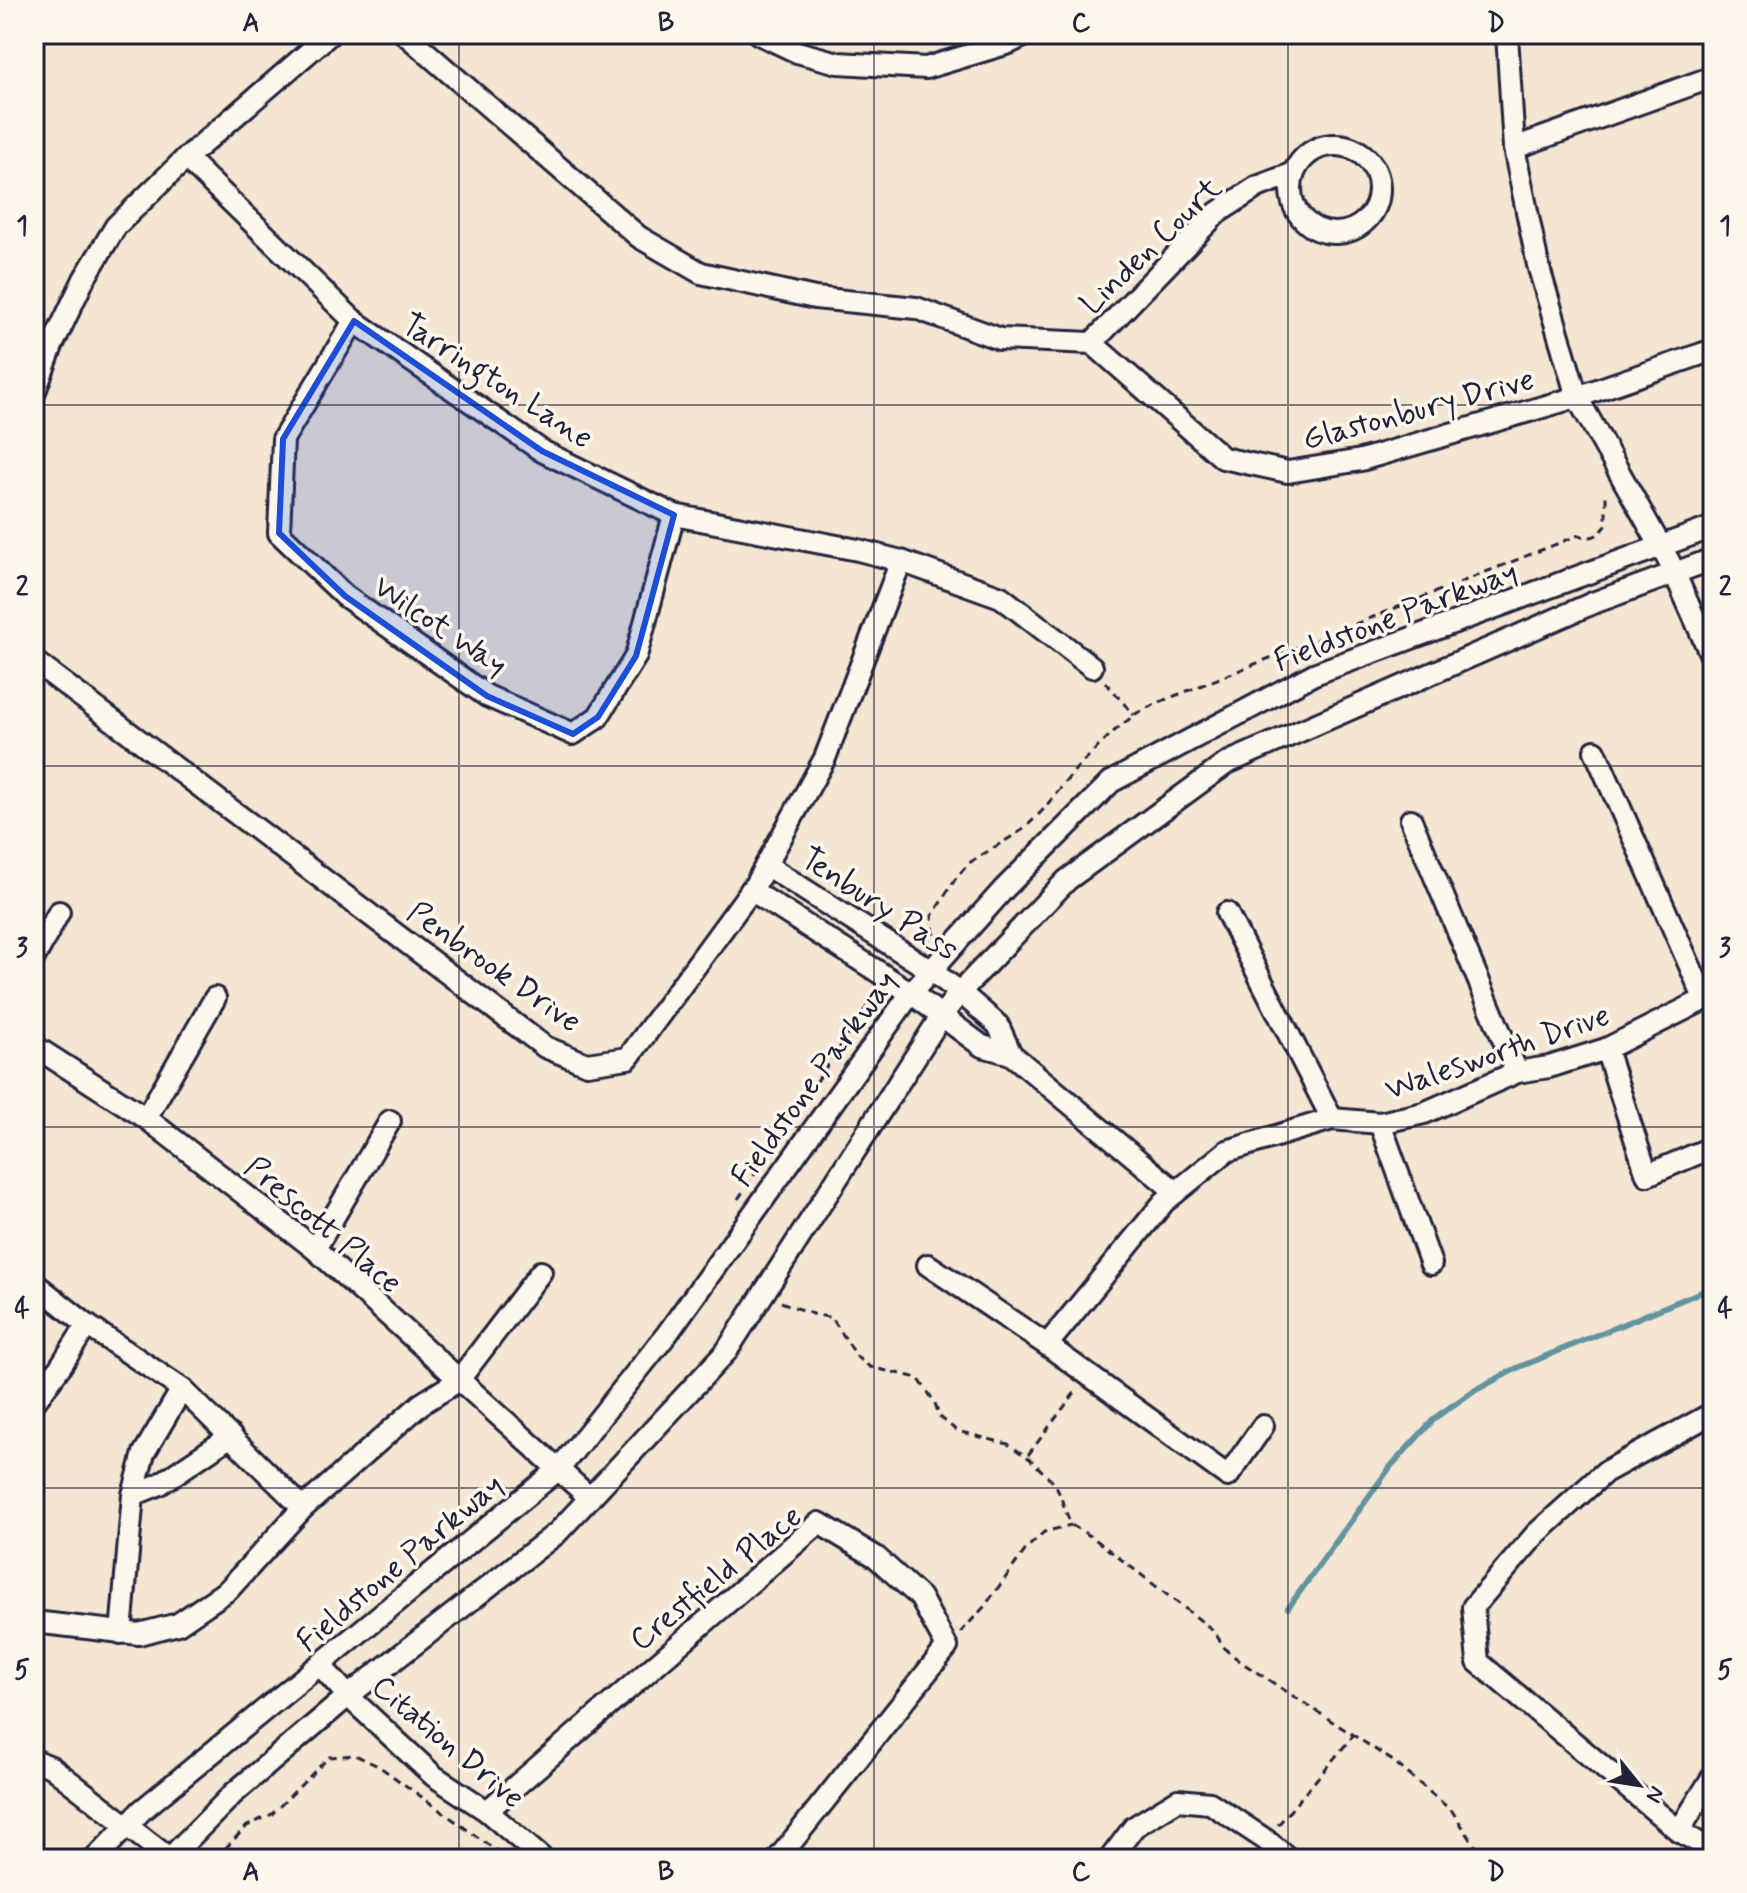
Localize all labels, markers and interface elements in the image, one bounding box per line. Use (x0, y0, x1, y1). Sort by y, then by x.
text: A (242, 7, 260, 41)
text: B (658, 7, 674, 41)
text: C (1072, 7, 1091, 41)
text: D (1487, 7, 1505, 41)
street label: Linden Court (1071, 168, 1231, 325)
text: 1 (16, 210, 28, 244)
text: 1 (1719, 210, 1731, 244)
street label: Tarrington Lane (391, 304, 601, 462)
street label: Glastonbury Drive (1298, 359, 1539, 461)
street label: Fieldstone Parkway (1268, 551, 1524, 683)
street label: Wilcot Way (365, 566, 515, 687)
text: 2 (16, 571, 29, 605)
text: 2 (1719, 571, 1732, 605)
street label: Tenbury Pass (792, 838, 966, 971)
street label: Penbrook Drive (398, 892, 589, 1043)
text: 3 (16, 932, 28, 966)
text: 3 (1719, 932, 1731, 966)
street label: Fieldstone Parkway (722, 963, 907, 1196)
street label: Walesworth Drive (1380, 995, 1616, 1111)
street label: Prescott Place (235, 1147, 410, 1304)
text: 4 (14, 1293, 30, 1327)
text: 4 (1717, 1293, 1733, 1327)
street label: Fieldstone Parkway (288, 1465, 512, 1662)
street label: Crestfield Place (621, 1496, 811, 1661)
text: 5 (14, 1654, 30, 1688)
text: 5 (1717, 1654, 1733, 1688)
street label: Citation Drive (362, 1666, 533, 1819)
north arrow (1599, 1745, 1679, 1825)
text: N (1639, 1781, 1670, 1807)
text: A (242, 1856, 260, 1890)
text: B (658, 1856, 674, 1890)
text: C (1072, 1856, 1091, 1890)
text: D (1487, 1856, 1505, 1890)

